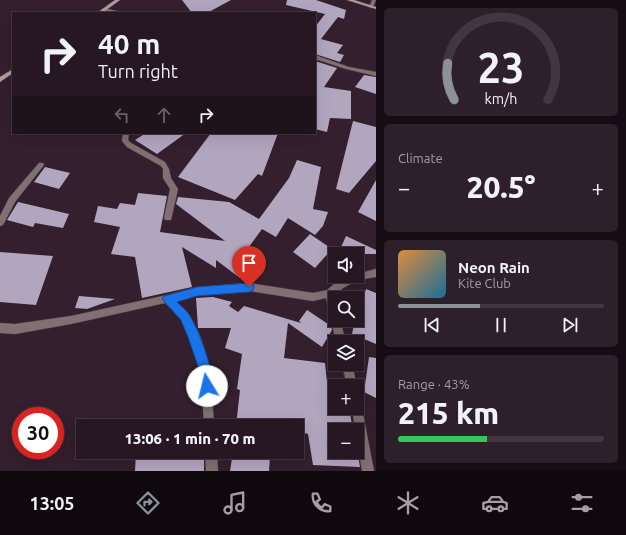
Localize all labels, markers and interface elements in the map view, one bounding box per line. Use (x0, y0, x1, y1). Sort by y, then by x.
icon: right (32, 28, 84, 80)
text: 40 m (98, 28, 160, 59)
text: 23 (478, 44, 524, 91)
text: Turn right (98, 61, 178, 81)
text: km/h (485, 90, 517, 106)
icon: left (111, 104, 133, 126)
icon: ahead (153, 104, 175, 126)
icon: right (195, 104, 217, 126)
text: Climate (398, 151, 443, 165)
text: 20.5° (466, 170, 536, 204)
text: − (398, 175, 410, 200)
text: + (592, 175, 604, 200)
pin (232, 246, 266, 287)
map controls (328, 247, 364, 459)
button: sound (328, 247, 364, 283)
icon: arrive (238, 252, 260, 274)
text: Neon Rain (458, 259, 530, 276)
text: Kite Club (458, 276, 511, 290)
button: search (328, 291, 364, 327)
icon: previous (421, 314, 443, 336)
icon: pause (490, 314, 512, 336)
icon: next (559, 314, 581, 336)
button: layers (328, 335, 364, 371)
position arrow (186, 365, 228, 407)
text: Range · 43% (398, 377, 470, 391)
button: + (328, 379, 364, 415)
text: 215 km (398, 396, 499, 430)
speed limit sign: 30 (12, 407, 64, 459)
button: − (328, 423, 364, 459)
text: 13:06 · 1 min · 70 m (125, 430, 255, 447)
icon: directions (134, 489, 162, 517)
icon: music (221, 489, 249, 517)
icon: phone (307, 489, 335, 517)
icon: climate (394, 489, 422, 517)
icon: car (481, 489, 509, 517)
icon: filters (568, 489, 596, 517)
text: 13:05 (29, 493, 75, 513)

